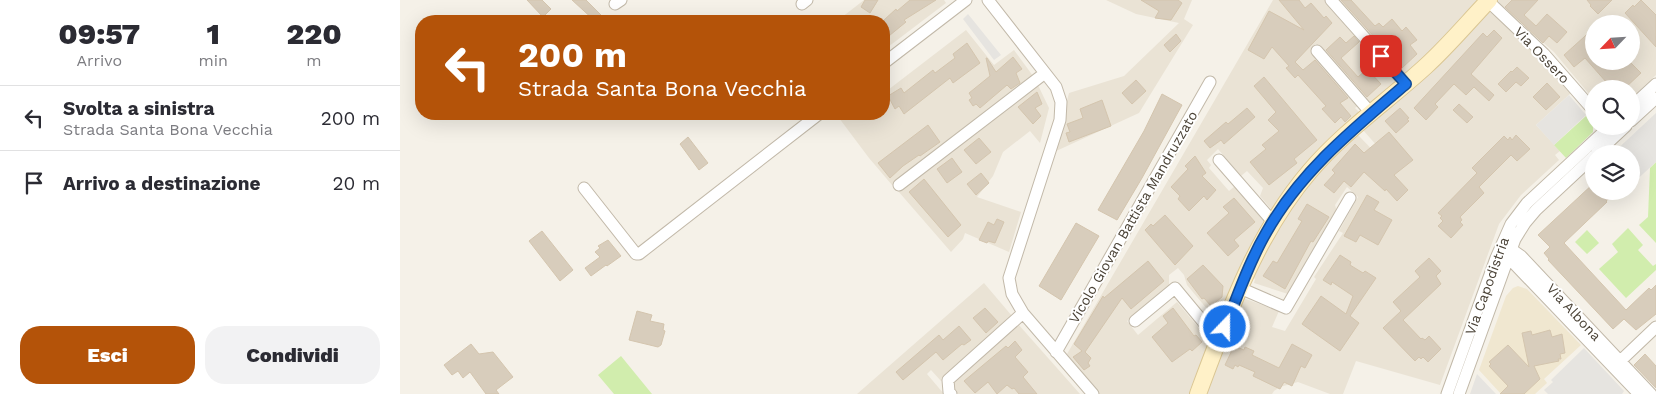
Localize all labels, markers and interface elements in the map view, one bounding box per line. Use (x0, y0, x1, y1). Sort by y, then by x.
north arrow (1585, 15, 1640, 70)
map controls (1585, 15, 1640, 200)
text: 09:57 (58, 16, 140, 51)
text: 1 (207, 16, 220, 51)
text: 220 (286, 16, 342, 51)
street label: Via Ossero (1511, 23, 1573, 87)
text: 200 m (518, 34, 627, 76)
icon: left (435, 35, 500, 100)
pin (1360, 35, 1402, 77)
icon: arrive (1367, 42, 1395, 70)
text: Arrivo (76, 51, 122, 70)
text: min (199, 51, 228, 70)
text: m (306, 51, 322, 70)
text: Strada Santa Bona Vecchia (518, 76, 807, 101)
button: search (1585, 80, 1640, 135)
text: Svolta a sinistra (63, 97, 214, 120)
icon: left (20, 104, 48, 132)
text: 200 m (321, 107, 380, 130)
street label: Vicolo Giovan Battista Mandruzzato (1065, 108, 1201, 326)
text: Strada Santa Bona Vecchia (63, 120, 273, 139)
button: layers (1585, 145, 1640, 200)
icon: arrive (20, 169, 48, 197)
text: Arrivo a destinazione (63, 172, 260, 195)
text: 20 m (333, 172, 380, 195)
street label: Via Capodistria (1462, 235, 1512, 337)
street label: Via Albona (1544, 280, 1604, 344)
position arrow (1198, 300, 1250, 352)
button: Esci (20, 326, 195, 384)
button: Condividi (205, 326, 380, 384)

